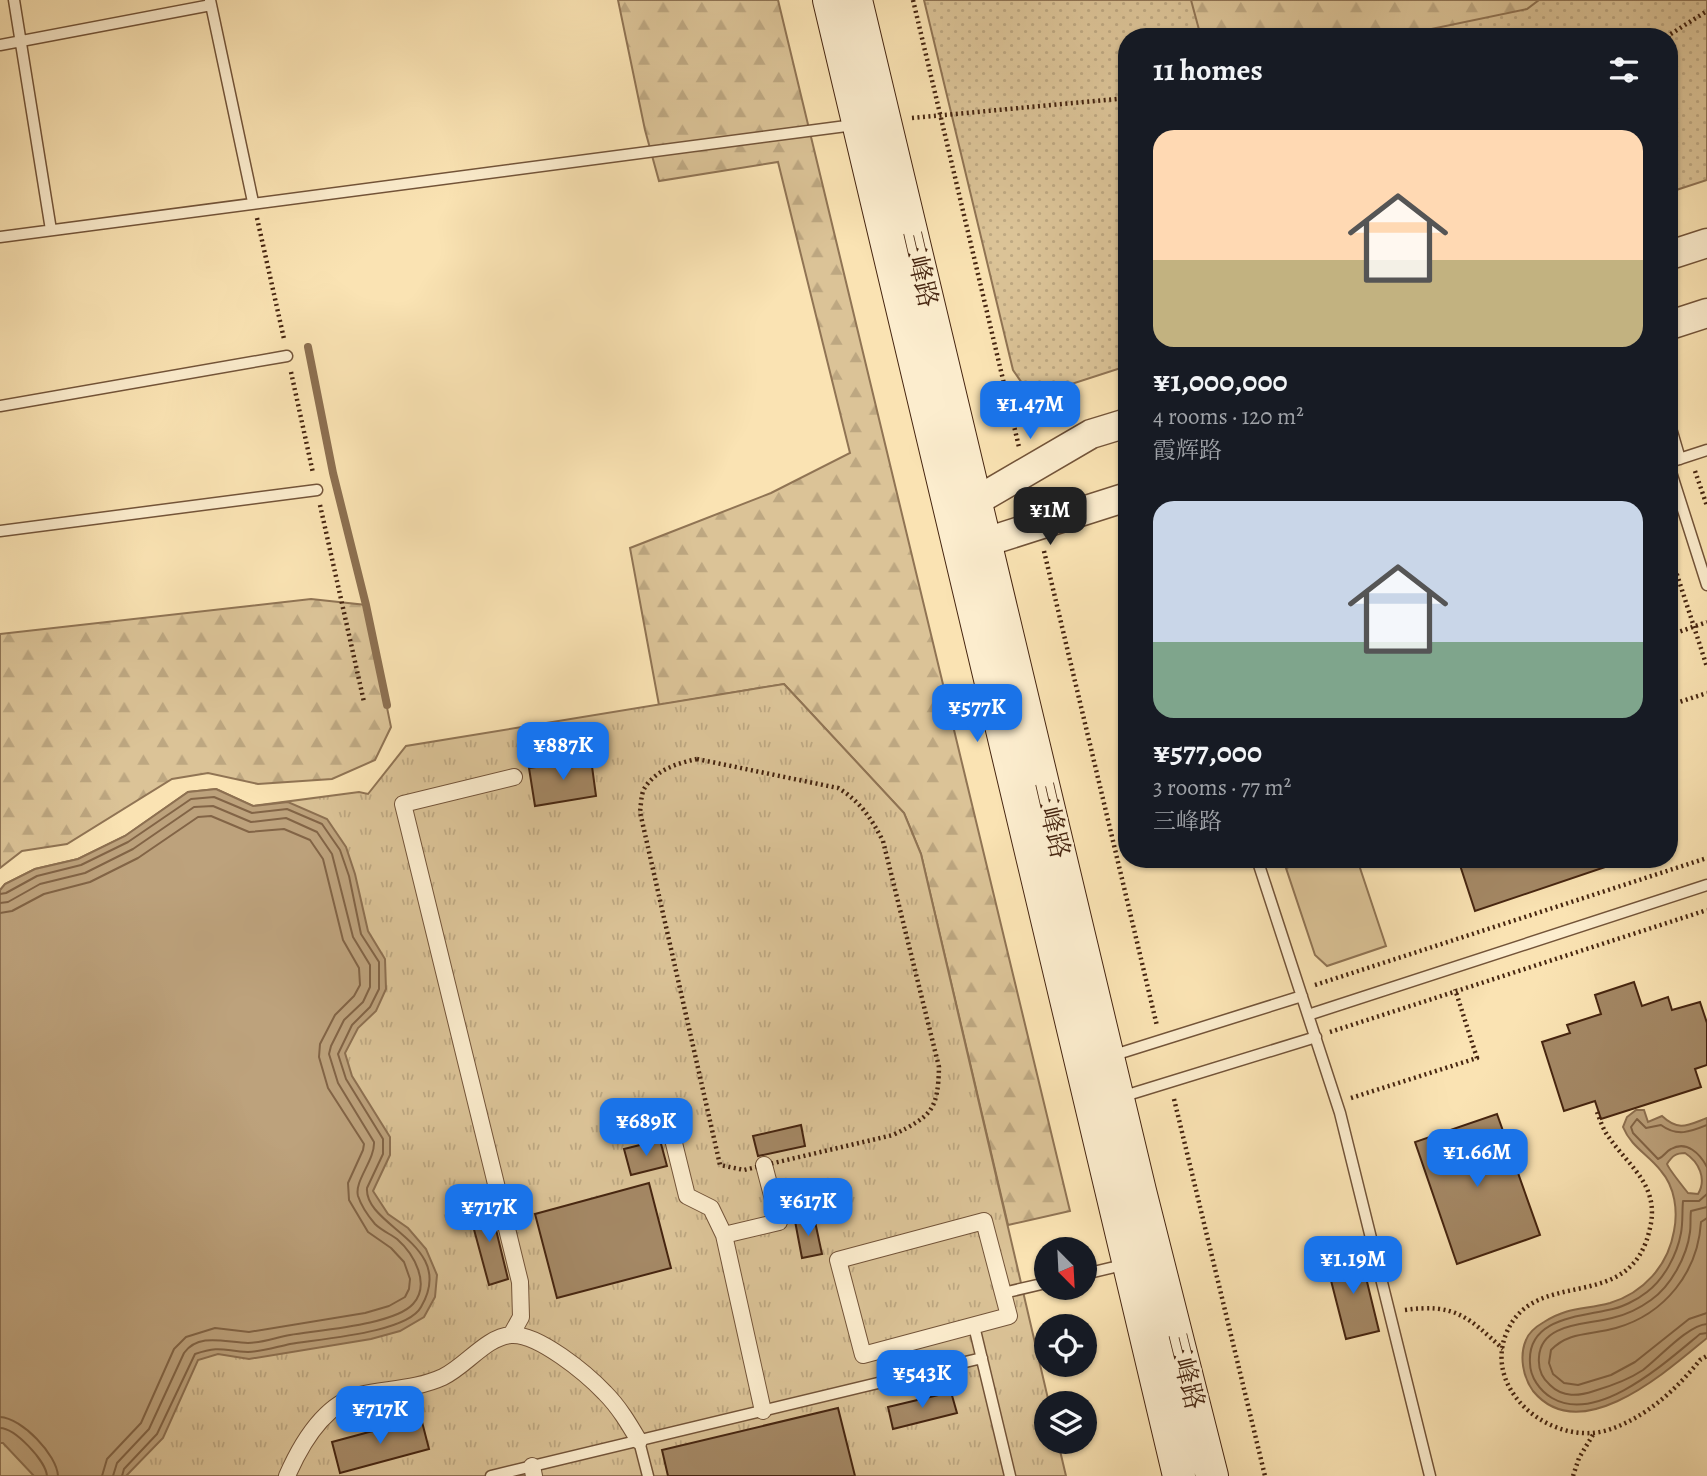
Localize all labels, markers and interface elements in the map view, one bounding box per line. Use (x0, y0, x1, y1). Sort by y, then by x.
text: 11 homes (1153, 50, 1263, 90)
icon: filters (1605, 51, 1643, 89)
icon: home (1335, 175, 1461, 301)
street label: 三峰路 (894, 227, 946, 311)
text: ¥1,000,000 (1153, 361, 1288, 401)
pin: ¥1.47M (973, 382, 1087, 441)
text: ¥1.47M (996, 388, 1064, 419)
text: 4 rooms · 120 m² (1153, 401, 1304, 432)
text: 霞辉路 (1153, 435, 1222, 466)
pin: ¥1M (1016, 488, 1084, 547)
text: ¥1M (1030, 494, 1070, 525)
icon: home (1335, 546, 1461, 672)
pin: ¥577K (928, 684, 1026, 744)
text: ¥577K (948, 691, 1006, 722)
pin: ¥887K (514, 722, 612, 782)
text: ¥887K (533, 729, 593, 760)
text: ¥577,000 (1153, 732, 1262, 772)
text: 3 rooms · 77 m² (1153, 772, 1291, 803)
street label: 三峰路 (1026, 778, 1078, 862)
text: 三峰路 (1153, 806, 1222, 837)
pin: ¥689K (597, 1098, 695, 1158)
text: ¥689K (616, 1105, 676, 1136)
pin: ¥1.66M (1420, 1130, 1534, 1189)
text: ¥1.66M (1443, 1136, 1511, 1167)
pin: ¥617K (759, 1178, 857, 1238)
pin: ¥717K (440, 1184, 538, 1244)
text: ¥617K (779, 1185, 837, 1216)
text: ¥717K (461, 1191, 517, 1222)
pin: ¥1.19M (1296, 1236, 1410, 1296)
north arrow (1034, 1237, 1097, 1300)
map controls (1034, 1237, 1097, 1454)
text: ¥1.19M (1320, 1243, 1386, 1274)
button: locate (1034, 1314, 1097, 1377)
street label: 三峰路 (1160, 1329, 1212, 1413)
pin: ¥543K (873, 1350, 971, 1410)
text: ¥543K (893, 1357, 951, 1388)
pin: ¥717K (331, 1386, 429, 1446)
button: layers (1034, 1391, 1097, 1454)
text: ¥717K (352, 1393, 408, 1424)

